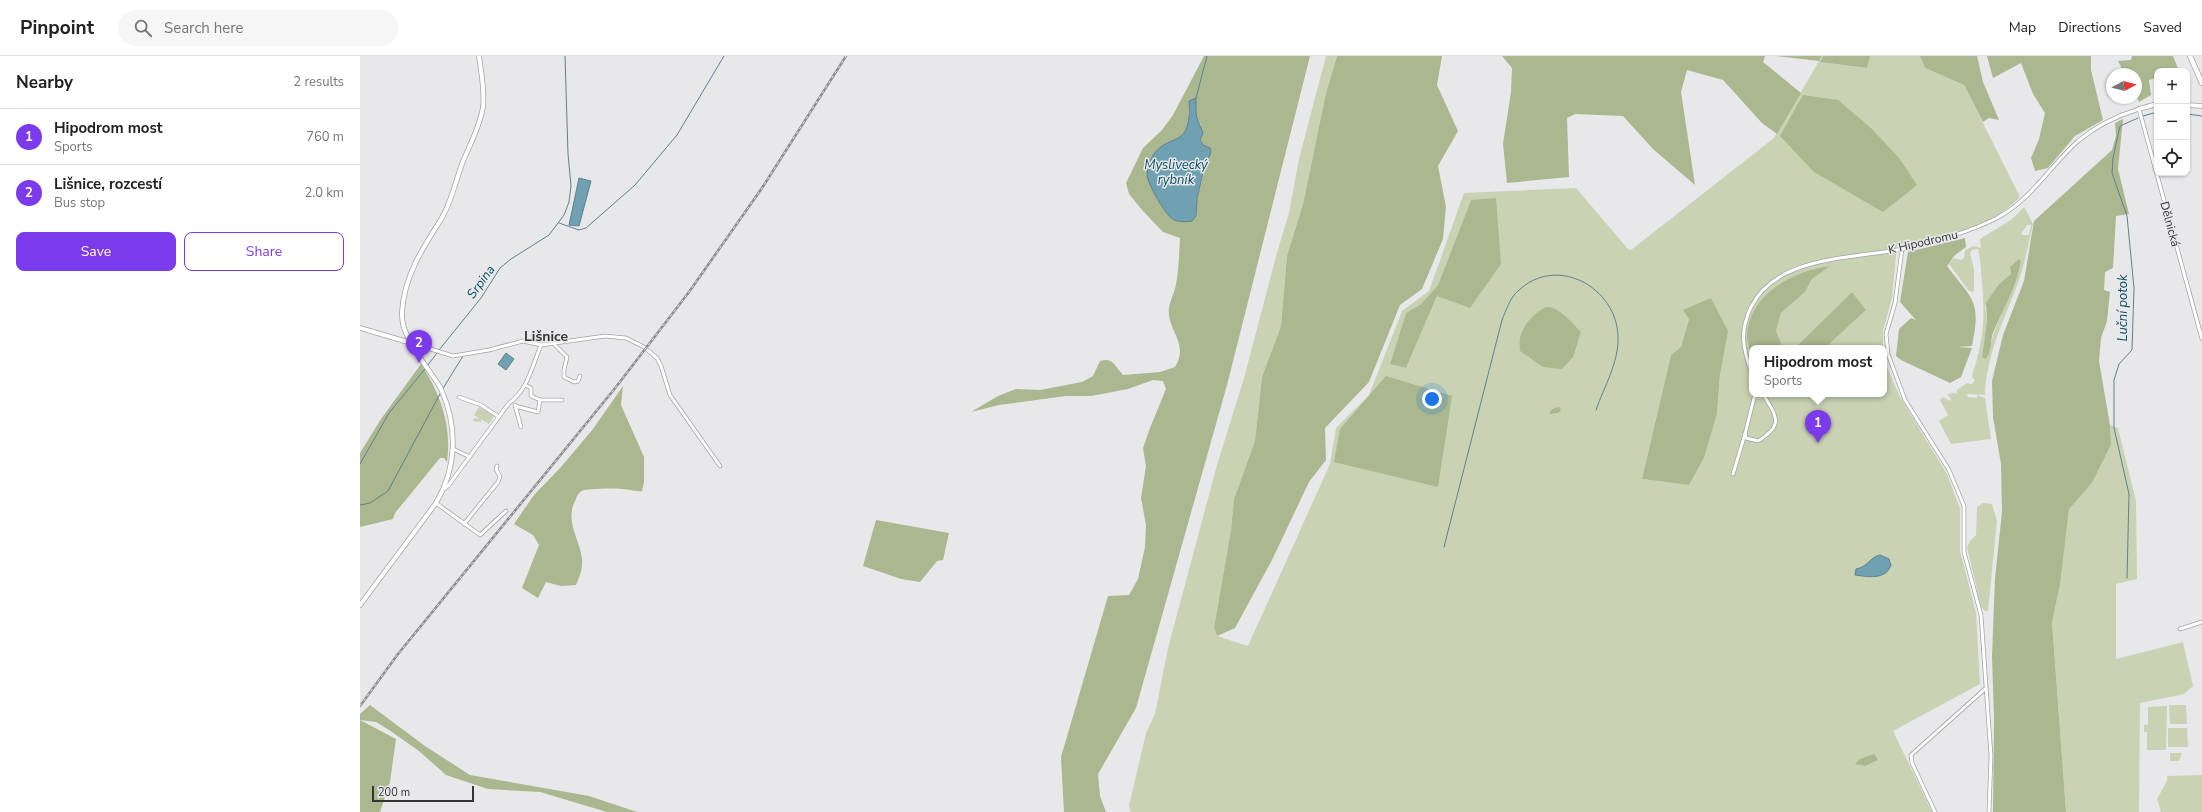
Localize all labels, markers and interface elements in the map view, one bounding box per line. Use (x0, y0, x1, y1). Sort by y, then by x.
search box (118, 10, 398, 46)
text: Pinpoint (20, 15, 94, 41)
icon: search (132, 17, 154, 39)
text: Search here (164, 18, 243, 38)
text: Map (2009, 18, 2036, 37)
text: Directions (2058, 18, 2121, 37)
text: Saved (2143, 18, 2182, 37)
north arrow (2106, 68, 2142, 104)
map controls (2154, 68, 2190, 176)
button: + (2154, 68, 2190, 104)
text: Nearby (16, 71, 73, 94)
text: 2 results (293, 73, 344, 91)
button: − (2154, 104, 2190, 140)
text: Hipodrom most (54, 118, 162, 138)
text: 1 (25, 128, 33, 146)
text: 760 m (306, 128, 344, 146)
text: Sports (54, 138, 93, 156)
button: locate (2154, 140, 2190, 176)
water label: Myslivecký rybník (1144, 156, 1209, 189)
text: Lišnice, rozcestí (54, 174, 162, 194)
text: 2 (25, 184, 33, 202)
text: 2.0 km (304, 184, 344, 202)
text: Bus stop (54, 194, 105, 212)
street label: Dělnická (2156, 200, 2184, 248)
street label: K Hipodromu (1887, 226, 1959, 258)
button: Save (16, 232, 176, 271)
button: Share (184, 232, 344, 271)
water label: Srpina (463, 261, 499, 302)
water label: Luční potok (2114, 274, 2132, 341)
district label: Lišnice (524, 327, 568, 346)
pin: 2 (406, 330, 432, 363)
popup (1749, 345, 1887, 397)
text: Hipodrom most (1764, 352, 1872, 372)
text: Sports (1764, 372, 1802, 390)
your location (1422, 389, 1442, 409)
pin: 1 (1805, 410, 1831, 443)
scale bar (372, 784, 474, 803)
text: 200 m (378, 785, 410, 800)

